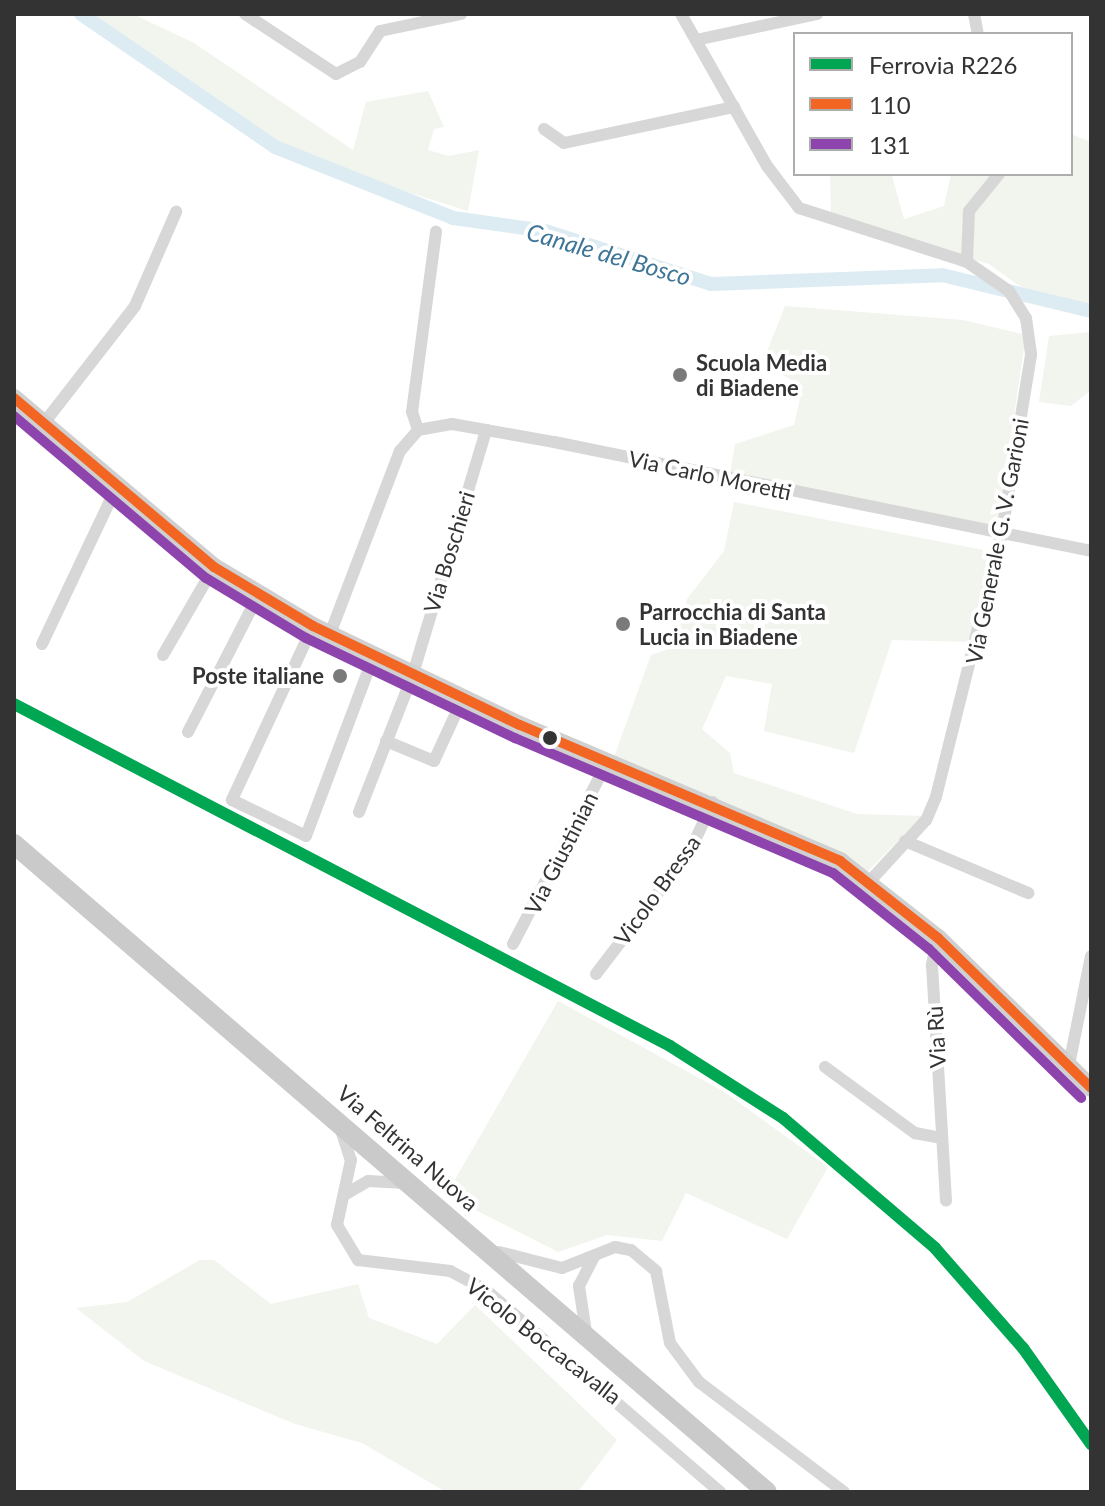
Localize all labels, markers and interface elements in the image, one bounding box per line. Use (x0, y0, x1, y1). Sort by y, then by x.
legend (793, 32, 1073, 176)
text: Ferrovia R226 (869, 50, 1017, 79)
text: 110 (869, 90, 911, 119)
text: 131 (869, 130, 911, 159)
water label: Canale del Bosco (524, 217, 694, 291)
place label: Scuola Media di Biadene (696, 349, 827, 400)
marker: Scuola Media di Biadene (671, 366, 689, 384)
street label: Via Generale G. V. Garioni (960, 415, 1034, 667)
street label: Via Carlo Moretti (626, 445, 794, 505)
street label: Via Boschieri (418, 488, 480, 616)
place label: Parrocchia di Santa Lucia in Biadene (639, 598, 826, 650)
marker: Parrocchia di Santa Lucia in Biadene (614, 615, 632, 633)
place label: Poste italiane (192, 663, 324, 689)
marker: Poste italiane (331, 667, 349, 685)
unlabelled marker (542, 730, 558, 746)
street label: Via Giustinian (519, 787, 603, 919)
street label: Vicolo Bressa (608, 830, 706, 950)
street label: Via Rù (921, 1005, 951, 1069)
street label: Via Feltrina Nuova (332, 1080, 484, 1216)
street label: Vicolo Boccacavalla (461, 1272, 627, 1410)

